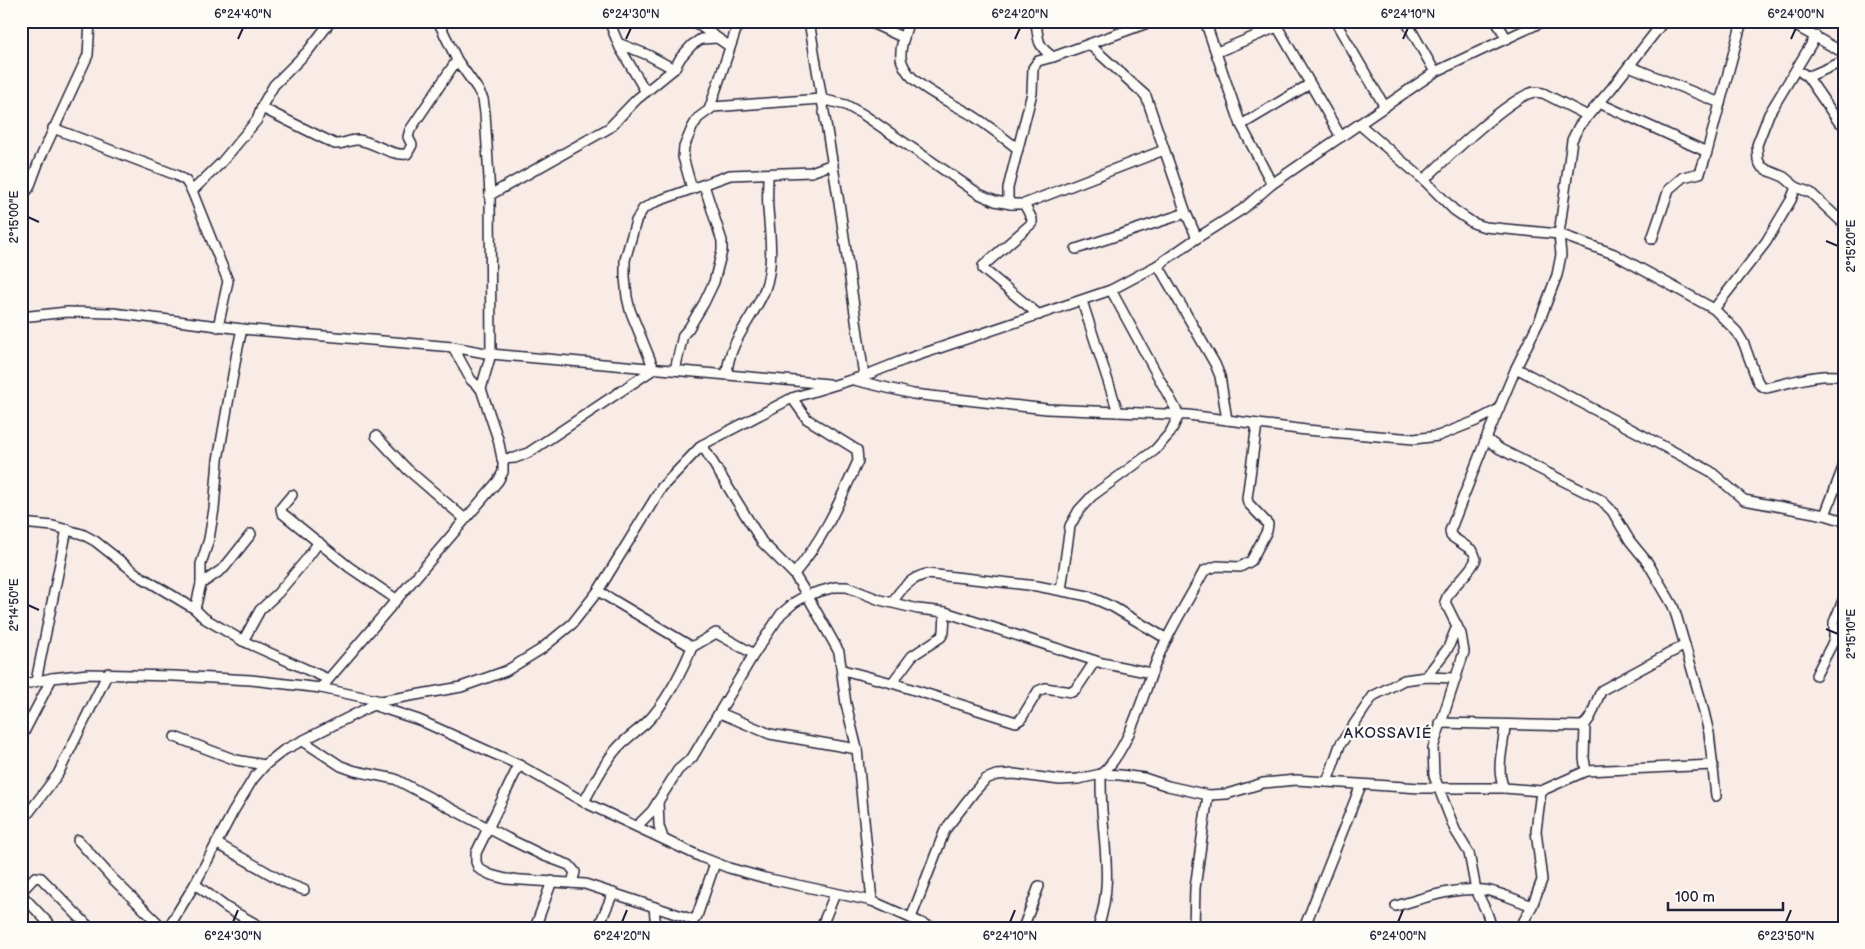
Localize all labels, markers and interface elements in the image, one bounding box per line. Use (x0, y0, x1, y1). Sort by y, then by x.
text: 6°24'40"N (214, 7, 272, 22)
text: 6°24'30"N (602, 7, 660, 22)
text: 6°24'20"N (991, 7, 1049, 22)
text: 6°24'10"N (1381, 7, 1435, 22)
text: 6°24'00"N (1767, 7, 1825, 22)
text: 2°15'00"E (7, 190, 22, 243)
text: 2°15'20"E (1844, 219, 1859, 272)
text: 2°14'50"E (7, 578, 22, 632)
text: 2°15'10"E (1844, 609, 1859, 659)
district label: AKOSSAVIÉ (1344, 724, 1432, 743)
scale bar (1668, 879, 1782, 911)
text: 100 m (1675, 888, 1715, 907)
text: 6°24'30"N (204, 929, 262, 944)
text: 6°24'20"N (593, 929, 651, 944)
text: 6°24'10"N (983, 929, 1037, 944)
text: 6°24'00"N (1369, 929, 1427, 944)
text: 6°23'50"N (1758, 929, 1814, 944)

